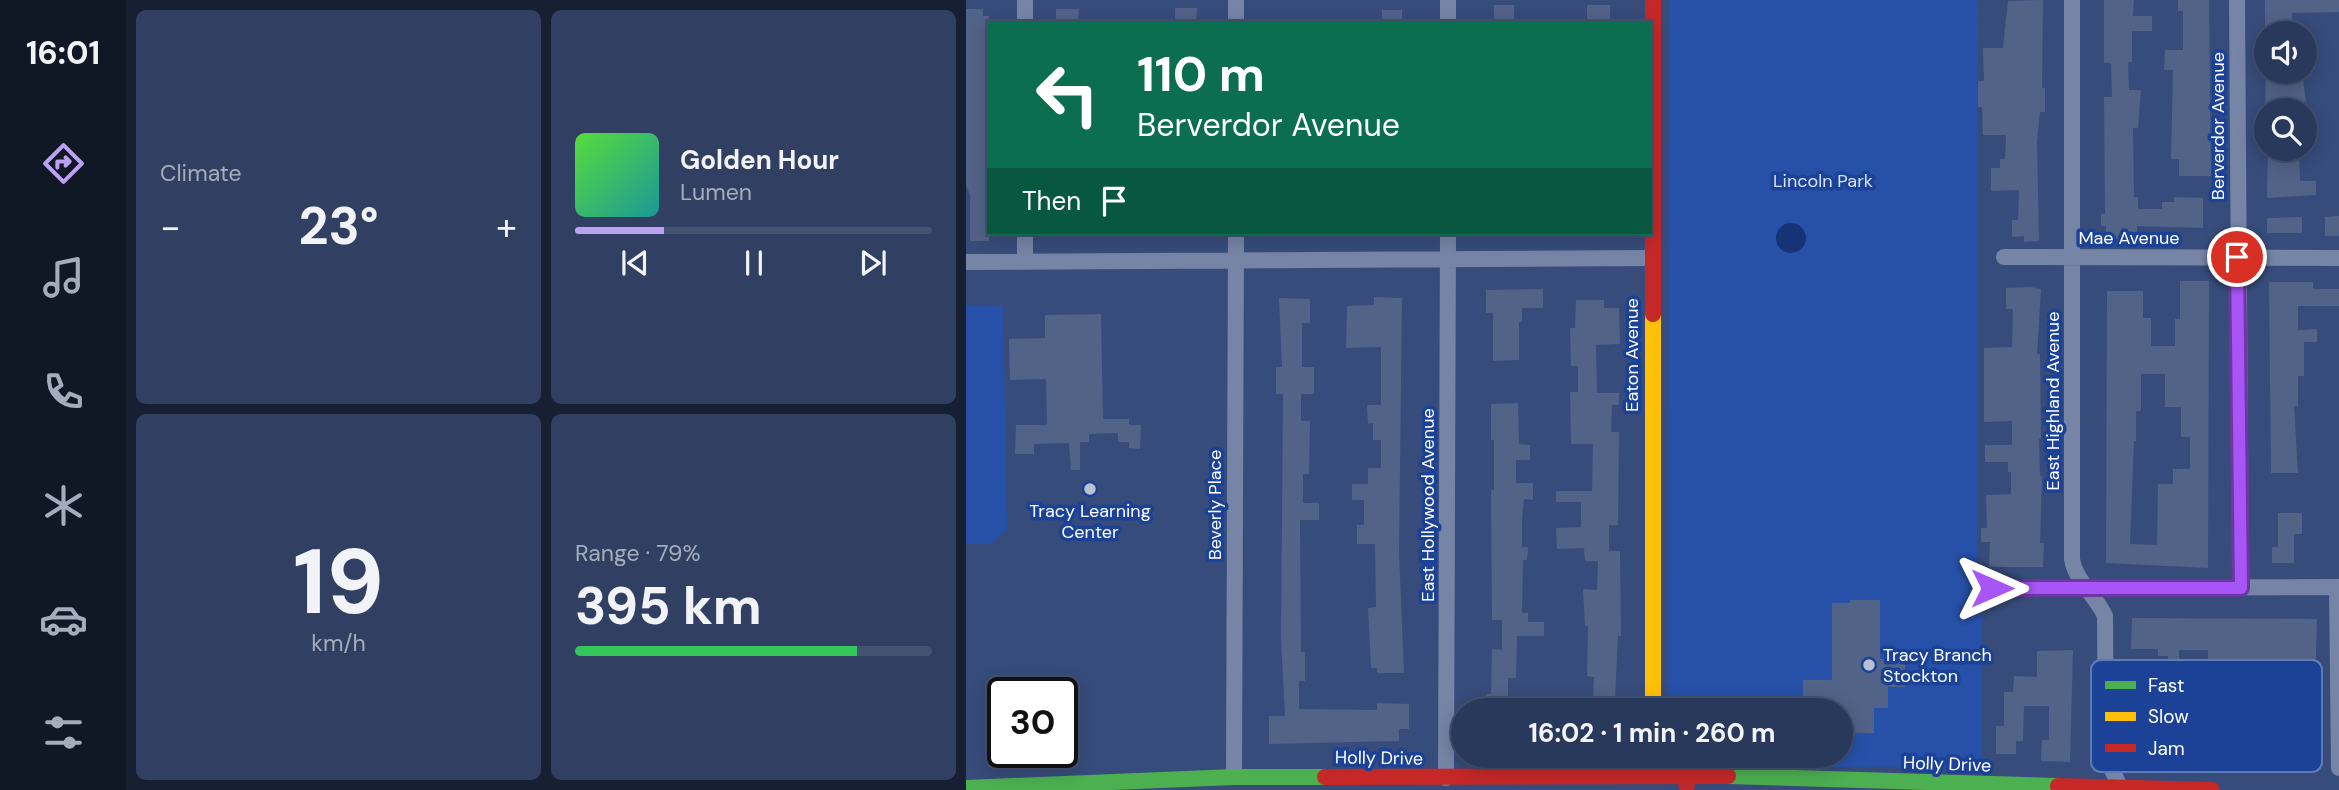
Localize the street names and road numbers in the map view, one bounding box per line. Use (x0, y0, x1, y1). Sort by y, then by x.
street label: Berverdor Avenue (2206, 52, 2230, 200)
street label: Mae Avenue (2078, 226, 2180, 250)
street label: Eaton Avenue (1620, 298, 1644, 412)
street label: East Highland Avenue (2041, 312, 2065, 490)
street label: East Hollywood Avenue (1416, 408, 1440, 602)
street label: Beverly Place (1203, 450, 1227, 560)
street label: Holly Drive (1335, 745, 1423, 771)
street label: Holly Drive (1902, 750, 1992, 778)

